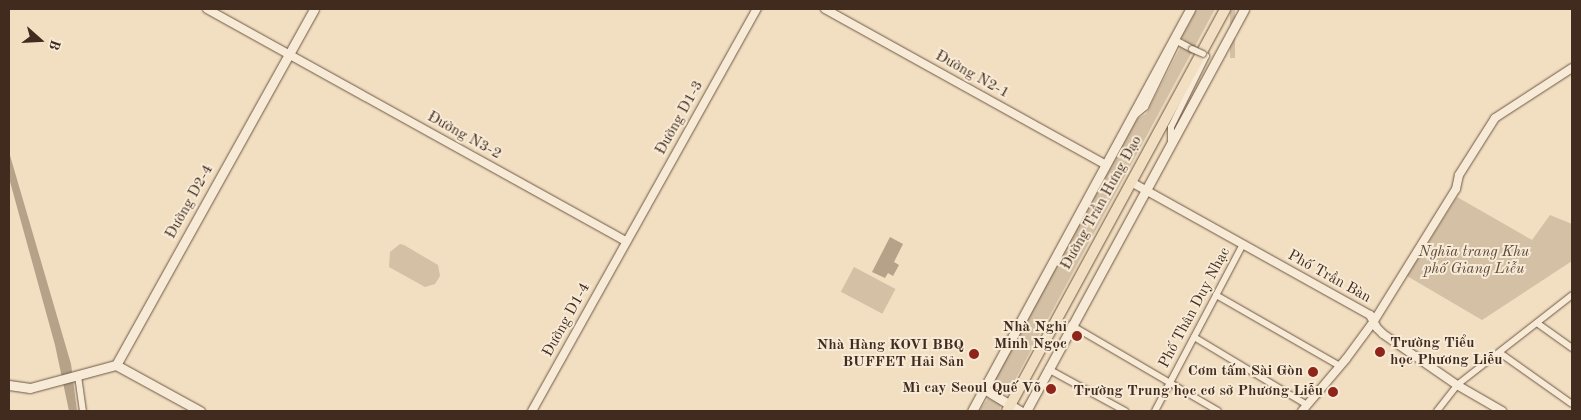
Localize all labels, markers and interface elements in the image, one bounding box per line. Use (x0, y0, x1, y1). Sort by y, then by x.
north arrow (15, 15, 65, 65)
text: B (46, 38, 62, 52)
street label: Đường N2-1 (932, 47, 1012, 103)
street label: Đường D1-3 (652, 78, 708, 158)
street label: Đường N3-2 (424, 108, 504, 164)
street label: Đường Trần Hưng Đạo (1058, 133, 1146, 273)
street label: Đường D2-4 (162, 162, 218, 242)
park label: Nghĩa trang Khu phố Giang Liễu (1419, 243, 1529, 278)
street label: Phố Thân Duy Nhạc (1156, 245, 1234, 371)
street label: Phố Trần Bàn (1284, 247, 1374, 307)
street label: Đường D1-4 (539, 280, 595, 360)
place label: Nhà Nghỉ Minh Ngọc (994, 318, 1067, 353)
marker: Nhà Nghỉ Minh Ngọc (1071, 330, 1083, 342)
place label: Trường Tiểu học Phương Liễu (1390, 334, 1503, 369)
place label: Nhà Hàng KOVI BBQ BUFFET Hải Sản (817, 336, 964, 371)
marker: Trường Tiểu học Phương Liễu (1374, 346, 1386, 358)
marker: Nhà Hàng KOVI BBQ BUFFET Hải Sản (968, 348, 980, 360)
place label: Cơm tấm Sài Gòn (1188, 363, 1303, 381)
marker: Cơm tấm Sài Gòn (1307, 366, 1319, 378)
place label: Mì cay Seoul Quế Võ (902, 380, 1041, 398)
marker: Mì cay Seoul Quế Võ (1045, 383, 1057, 395)
place label: Trường Trung học cơ sở Phương Liễu (1073, 383, 1323, 401)
marker: Trường Trung học cơ sở Phương Liễu (1327, 386, 1339, 398)

